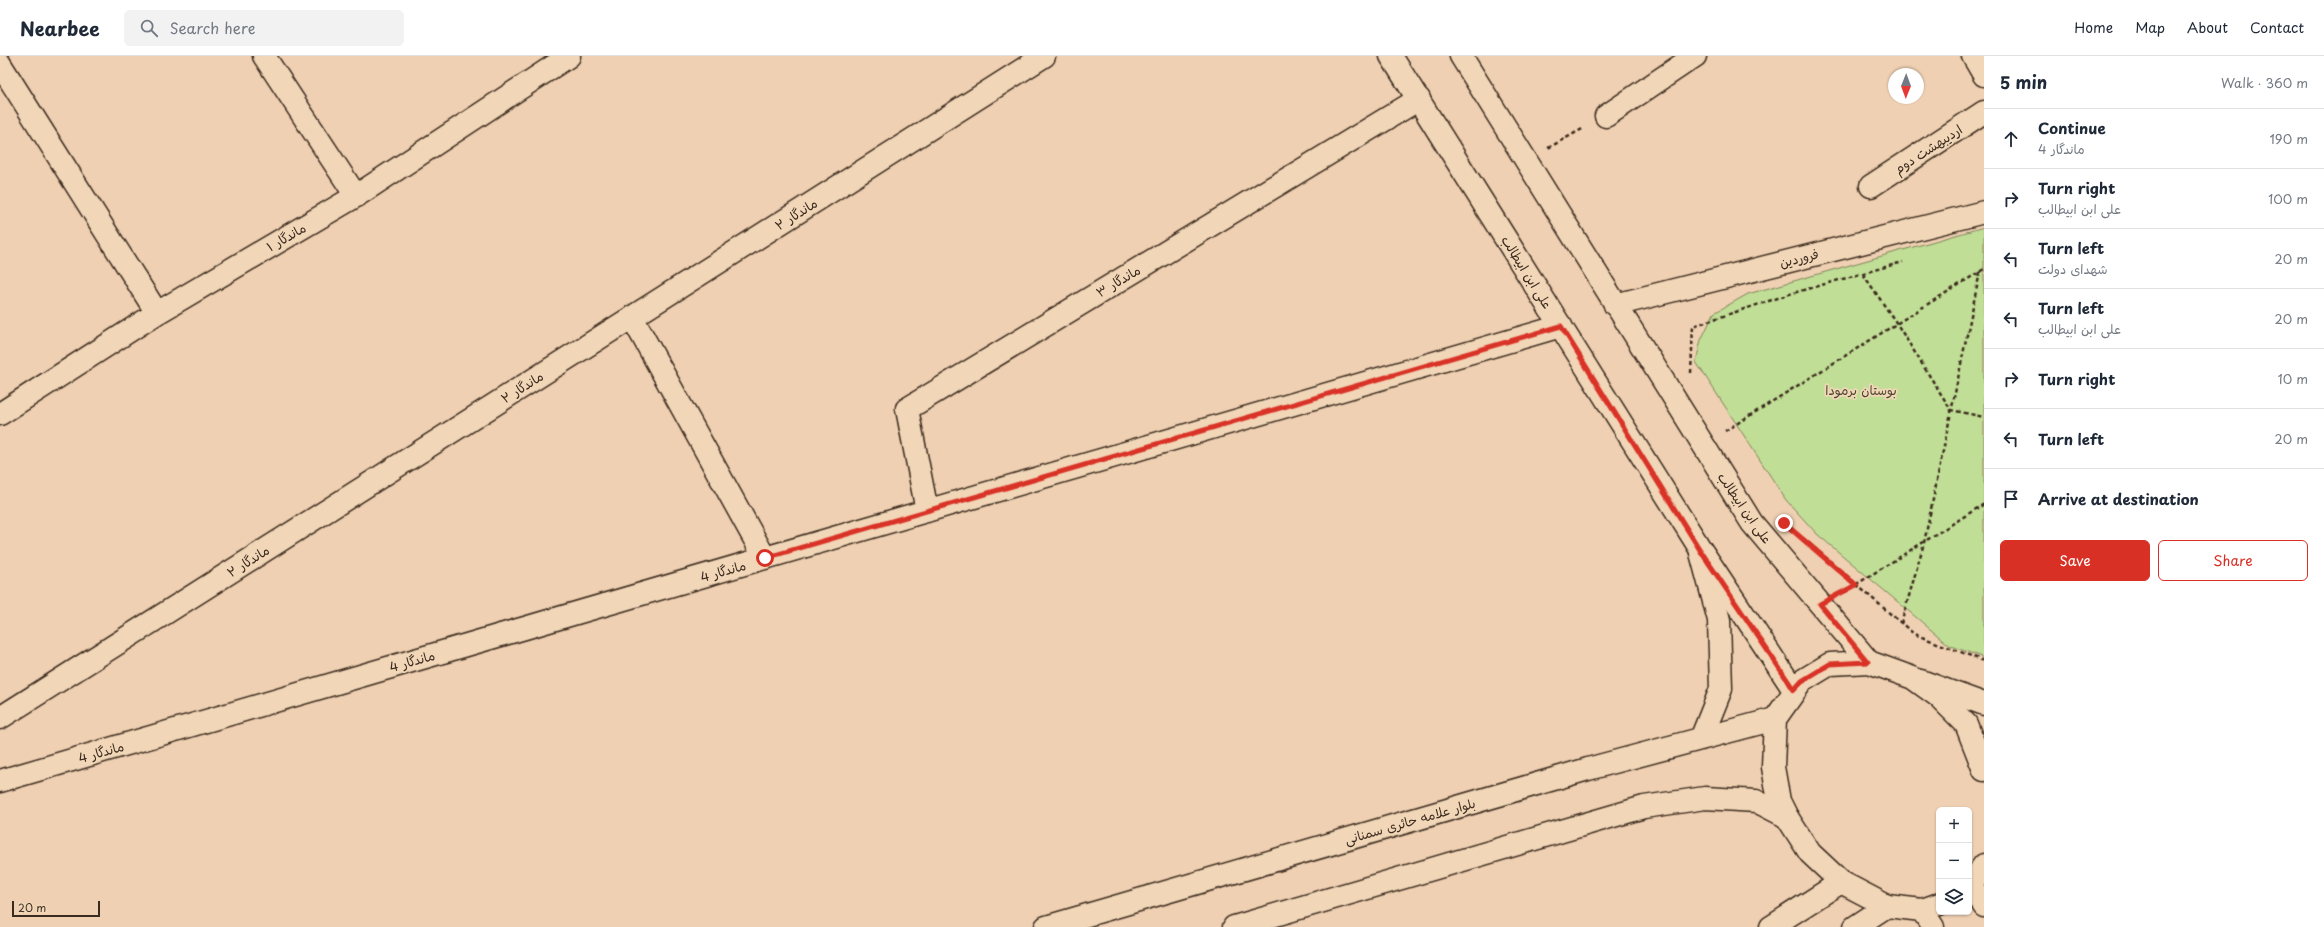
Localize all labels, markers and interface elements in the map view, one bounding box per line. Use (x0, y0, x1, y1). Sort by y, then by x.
search box (124, 10, 404, 46)
text: Nearbee (20, 14, 100, 42)
text: Search here (170, 16, 255, 39)
icon: search (138, 17, 160, 39)
text: Home (2074, 17, 2113, 38)
text: Map (2135, 17, 2165, 38)
text: About (2187, 17, 2228, 38)
text: Contact (2250, 17, 2304, 38)
north arrow (1888, 68, 1924, 104)
text: 5 min (2000, 69, 2047, 95)
text: Walk · 360 m (2221, 73, 2308, 92)
text: Continue (2038, 116, 2106, 139)
street label: اردیبهشت دوم (1890, 119, 1967, 179)
icon: ahead (2000, 128, 2022, 150)
text: 190 m (2269, 129, 2308, 148)
text: ماندگار 4 (2038, 139, 2085, 158)
text: Turn right (2038, 176, 2115, 199)
icon: right (2000, 188, 2022, 210)
text: 100 m (2268, 189, 2308, 208)
street label: ماندگار ۲ (771, 193, 821, 234)
text: علی ابن ابیطالب (2038, 199, 2121, 218)
street label: ماندگار ۱ (262, 218, 309, 256)
street label: علی ابن ابیطالب (1497, 232, 1557, 312)
text: Turn left (2038, 236, 2104, 259)
street label: فروردین (1777, 243, 1820, 272)
icon: left (2000, 248, 2022, 270)
text: 20 m (2274, 249, 2308, 268)
text: شهدای دولت (2038, 259, 2108, 278)
street label: ماندگار ۳ (1092, 260, 1144, 301)
text: Turn left (2038, 296, 2104, 319)
icon: left (2000, 308, 2022, 330)
text: 20 m (2274, 309, 2308, 328)
text: علی ابن ابیطالب (2038, 319, 2121, 338)
street label: ماندگار ۲ (497, 366, 547, 407)
text: Turn right (2038, 367, 2115, 390)
icon: right (2000, 368, 2022, 390)
text: 10 m (2278, 369, 2308, 388)
park label: بوستان برمودا (1825, 380, 1897, 399)
text: Turn left (2038, 427, 2104, 450)
icon: left (2000, 428, 2022, 450)
text: 20 m (2274, 429, 2308, 448)
street label: علی ابن ابیطالب (1713, 468, 1777, 548)
text: Arrive at destination (2038, 487, 2199, 510)
icon: arrive (2000, 488, 2022, 510)
route end (1775, 514, 1793, 532)
street label: ماندگار ۲ (223, 540, 273, 581)
button: Save (2000, 540, 2150, 581)
button: Share (2158, 540, 2308, 581)
route start (756, 549, 774, 567)
street label: ماندگار 4 (698, 555, 748, 586)
street label: ماندگار 4 (387, 645, 437, 676)
street label: ماندگار 4 (76, 736, 126, 767)
street label: بلوار علامه حائری سمنانی (1342, 793, 1478, 849)
map controls (1936, 807, 1972, 915)
button: + (1936, 807, 1972, 843)
button: − (1936, 843, 1972, 879)
button: layers (1936, 879, 1972, 915)
scale bar (12, 899, 100, 918)
text: 20 m (18, 899, 46, 916)

